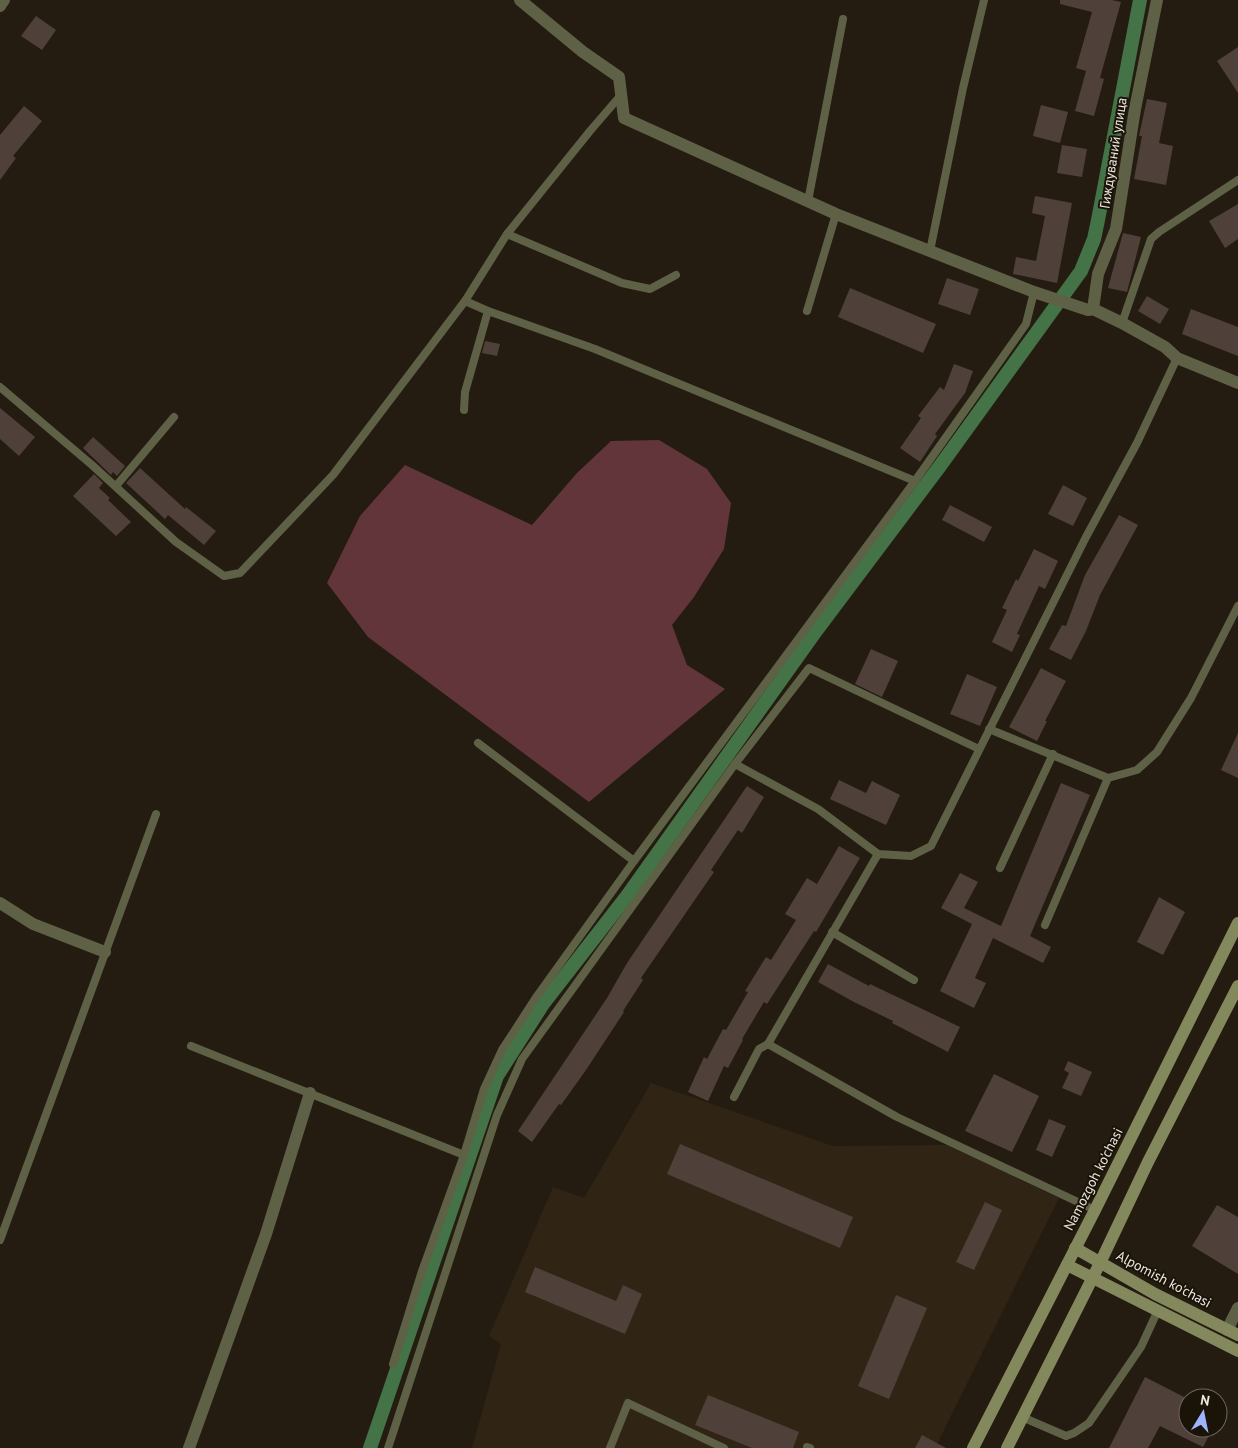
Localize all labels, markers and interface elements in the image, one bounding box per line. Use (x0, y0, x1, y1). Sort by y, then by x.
street label: Гиждуваний улица (1095, 96, 1131, 210)
street label: Namozgoh ko'chasi (1059, 1125, 1127, 1233)
street label: Alpomish ko'chasi (1113, 1246, 1215, 1312)
north arrow (1178, 1388, 1228, 1438)
text: N (1199, 1391, 1211, 1410)

